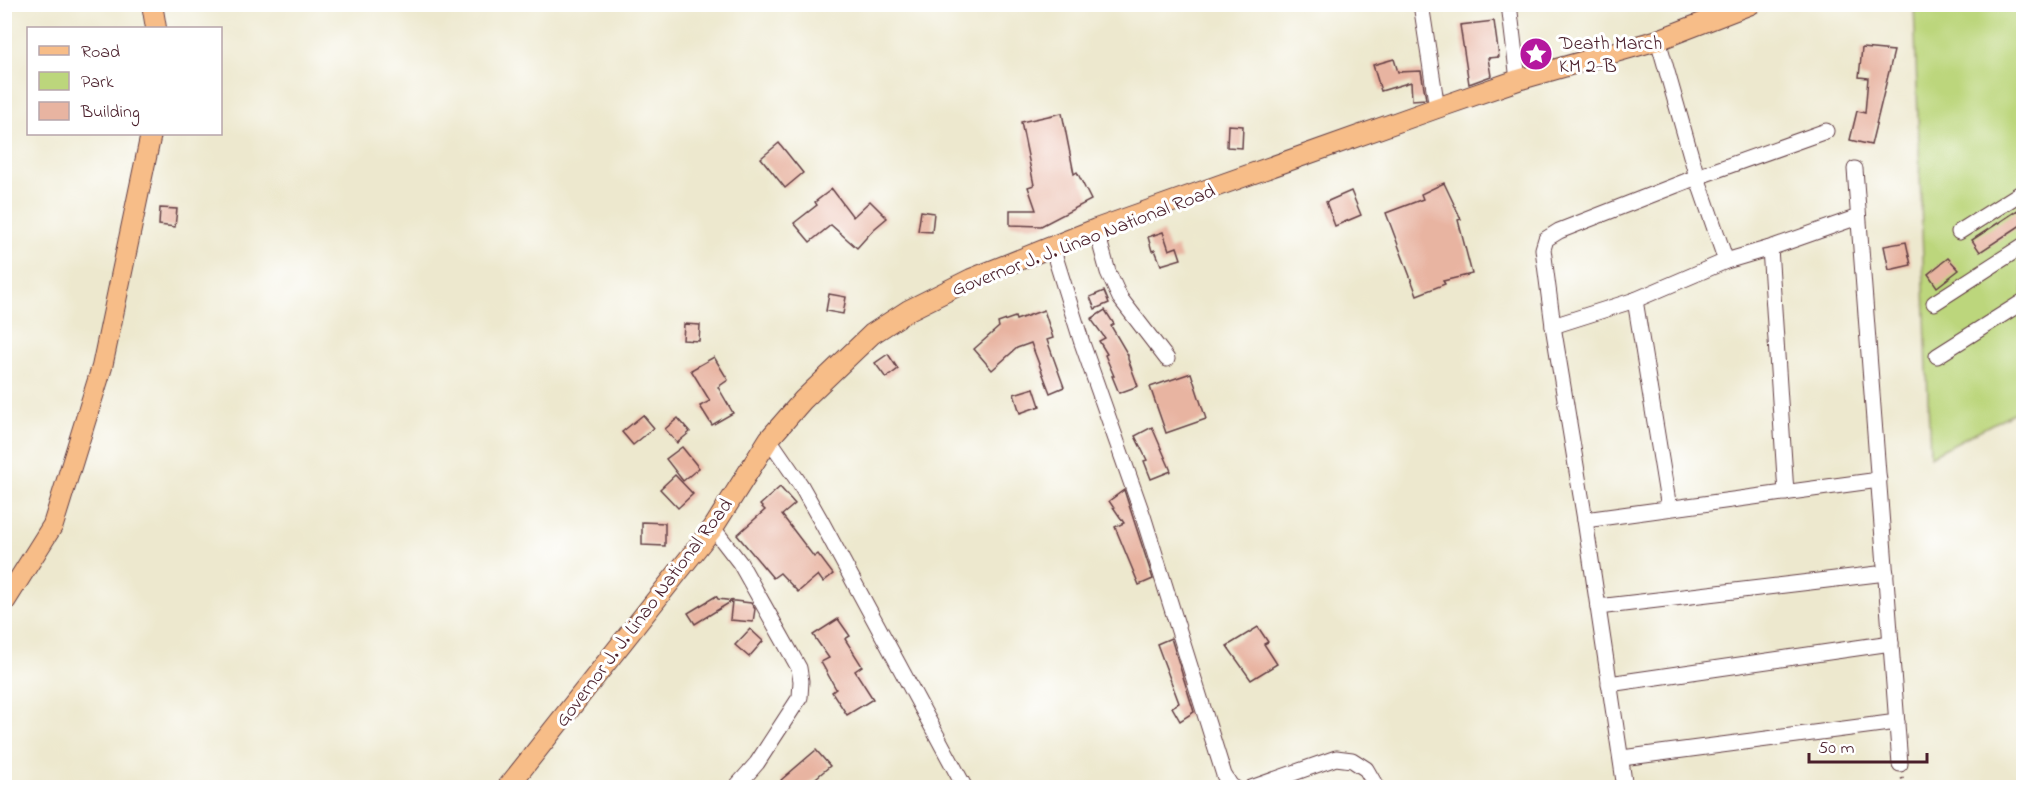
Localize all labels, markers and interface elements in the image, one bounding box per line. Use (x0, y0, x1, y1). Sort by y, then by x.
legend (27, 27, 222, 135)
place label: Death March KM 2-B (1558, 30, 1662, 82)
place icon: Death March KM 2-B (1518, 36, 1554, 72)
text: Road (81, 40, 120, 66)
text: Park (81, 70, 114, 96)
text: Building (80, 100, 140, 127)
street label: Governor J. J. Linao National Road (948, 178, 1220, 305)
street label: Governor J. J. Linao National Road (549, 493, 741, 734)
scale bar (1809, 726, 1928, 764)
text: 50 m (1818, 736, 1855, 762)

